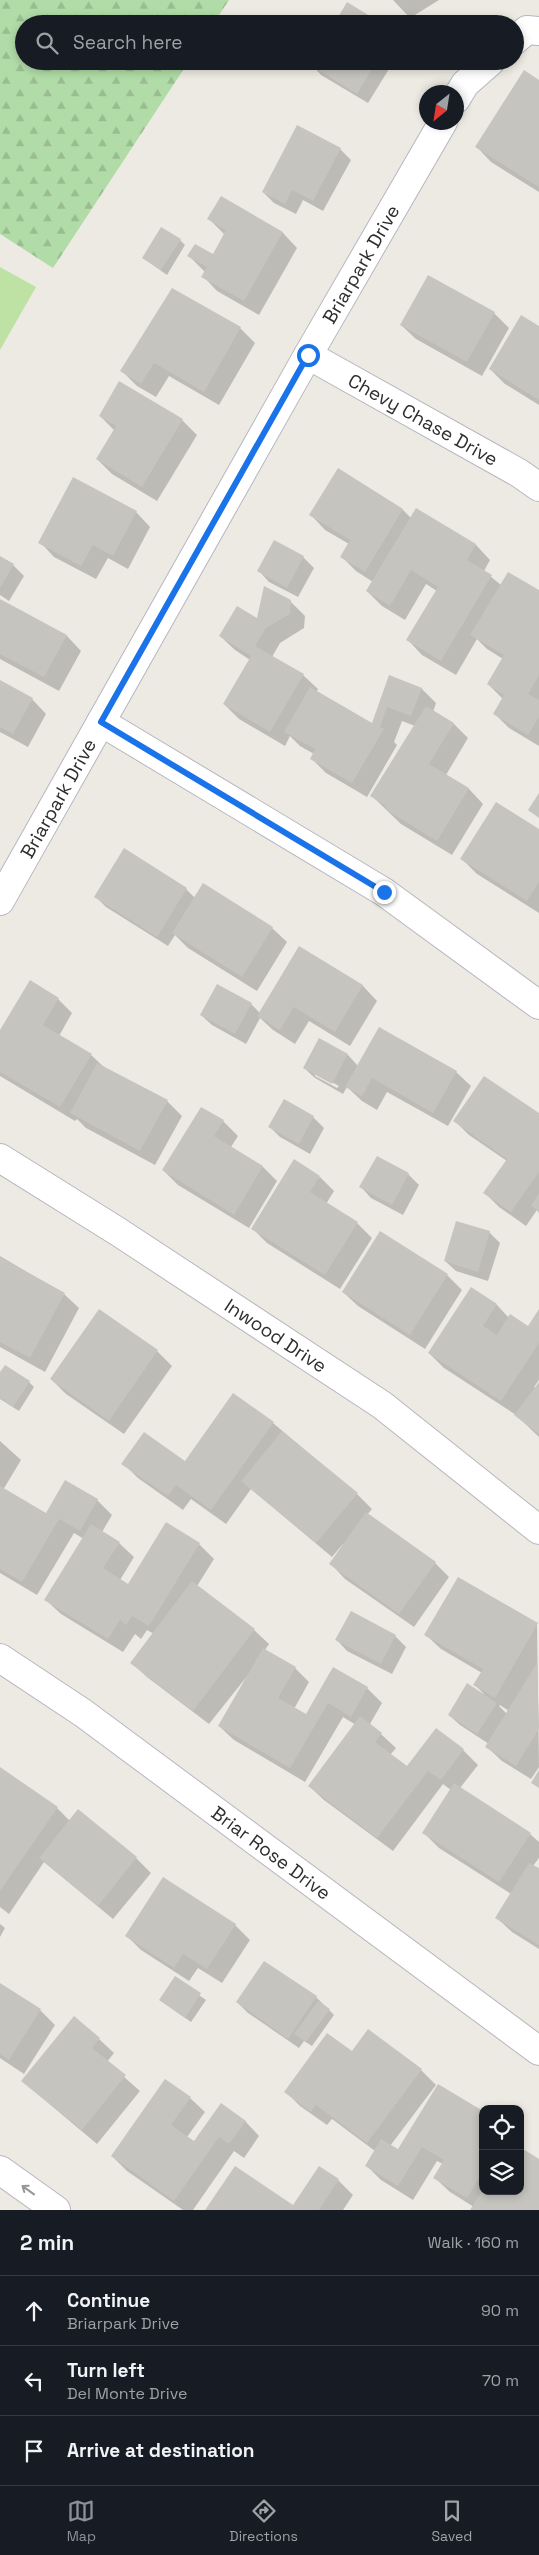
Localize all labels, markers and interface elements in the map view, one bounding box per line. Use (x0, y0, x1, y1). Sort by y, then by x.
search box (15, 15, 524, 70)
icon: search (33, 29, 61, 57)
text: Search here (73, 30, 183, 55)
north arrow (419, 85, 464, 130)
street label: Briarpark Drive (316, 200, 405, 328)
route start (297, 344, 320, 367)
street label: Chevy Chase Drive (344, 368, 503, 471)
street label: Briarpark Drive (14, 734, 102, 863)
route end (373, 881, 396, 904)
street label: Inwood Drive (220, 1293, 332, 1378)
street label: Briar Rose Drive (207, 1800, 336, 1905)
map controls (479, 2105, 524, 2195)
button: locate (479, 2105, 524, 2150)
button: layers (479, 2150, 524, 2195)
one-way arrow (21, 2185, 35, 2195)
text: 2 min (20, 2229, 74, 2256)
text: Walk · 160 m (428, 2232, 519, 2253)
text: Continue (67, 2288, 150, 2313)
icon: ahead (20, 2297, 48, 2325)
text: 90 m (481, 2300, 519, 2321)
text: Briarpark Drive (67, 2313, 179, 2334)
text: Turn left (67, 2358, 145, 2383)
icon: left (20, 2367, 48, 2395)
text: 70 m (482, 2370, 519, 2391)
text: Del Monte Drive (67, 2383, 187, 2404)
icon: arrive (20, 2437, 48, 2465)
text: Arrive at destination (67, 2438, 255, 2463)
tab: Map (67, 2497, 96, 2545)
tab: Directions (229, 2497, 298, 2545)
tab: Saved (431, 2497, 472, 2545)

